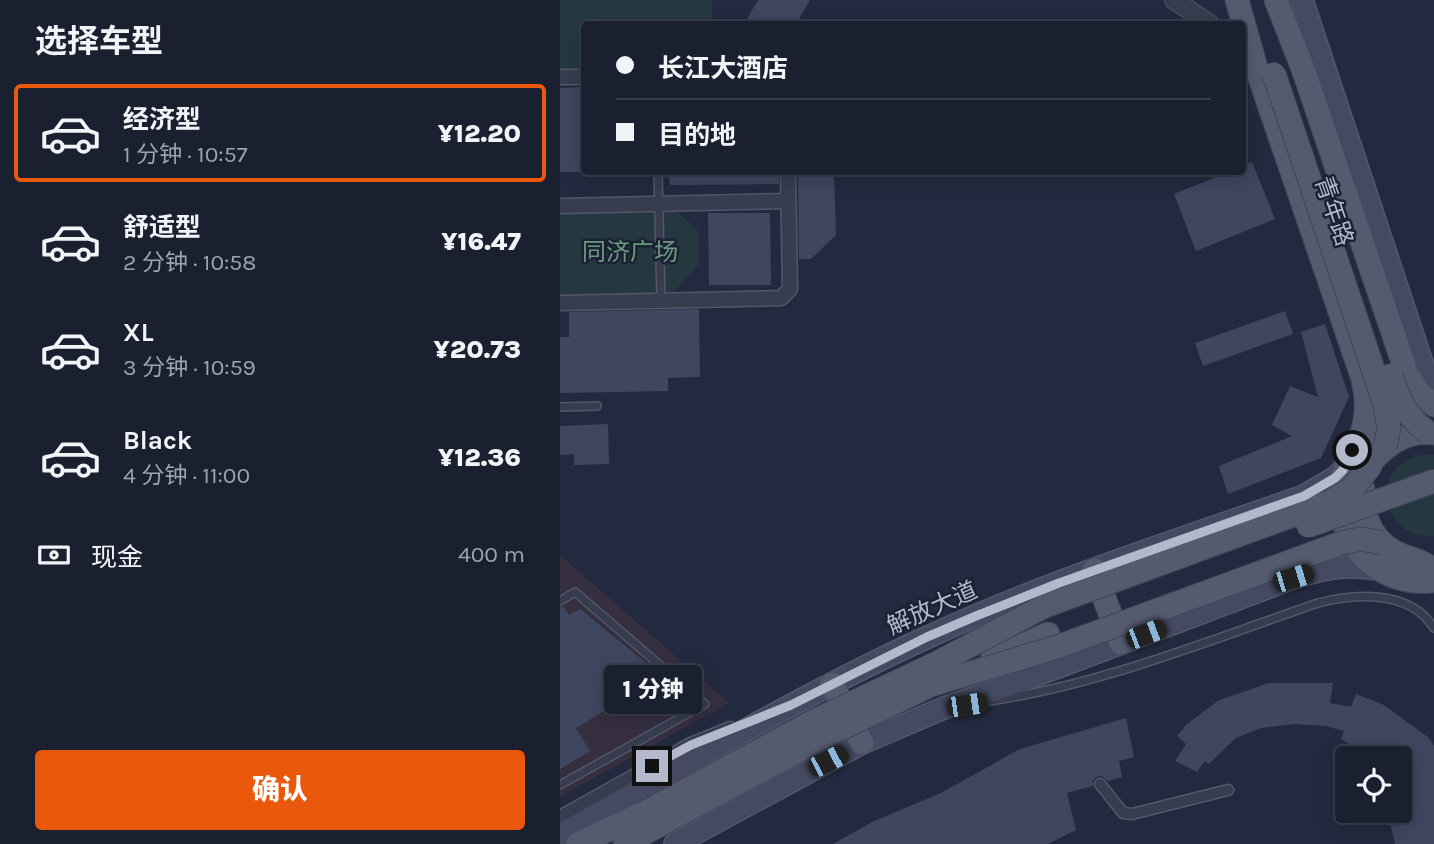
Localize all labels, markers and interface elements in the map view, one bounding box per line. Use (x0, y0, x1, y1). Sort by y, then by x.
text: 选择车型 (35, 23, 163, 60)
text: 长江大酒店 (658, 53, 788, 84)
icon: car (39, 102, 102, 165)
text: 经济型 (123, 104, 201, 135)
text: ¥12.20 (438, 118, 521, 149)
text: 目的地 (658, 120, 736, 151)
text: 1 分钟 · 10:57 (123, 141, 247, 168)
street label: 青年路 (1309, 172, 1359, 250)
icon: car (39, 210, 102, 273)
text: 舒适型 (123, 212, 201, 243)
text: ¥16.47 (441, 226, 521, 257)
park label: 同济广场 (582, 238, 678, 266)
text: 2 分钟 · 10:58 (123, 249, 257, 276)
text: XL (123, 317, 154, 348)
icon: car (39, 318, 102, 381)
text: ¥20.73 (433, 334, 521, 365)
text: 3 分钟 · 10:59 (123, 354, 256, 381)
text: Black (123, 425, 192, 456)
icon: car (39, 426, 102, 489)
route start (1336, 434, 1368, 466)
text: ¥12.36 (438, 442, 521, 473)
text: 4 分钟 · 11:00 (123, 462, 250, 489)
icon: cash (35, 536, 73, 574)
text: 400 m (458, 541, 525, 568)
text: 现金 (91, 542, 143, 573)
car (1270, 562, 1317, 594)
street label: 解放大道 (882, 576, 982, 640)
car (1123, 617, 1170, 651)
callout: 1 分钟 (603, 664, 701, 714)
text: 1 分钟 (622, 676, 684, 703)
car (945, 692, 990, 718)
car (805, 742, 852, 780)
map controls (1335, 746, 1412, 823)
button: locate (1335, 746, 1412, 823)
button: 确认 (35, 750, 525, 830)
route end (636, 750, 668, 782)

